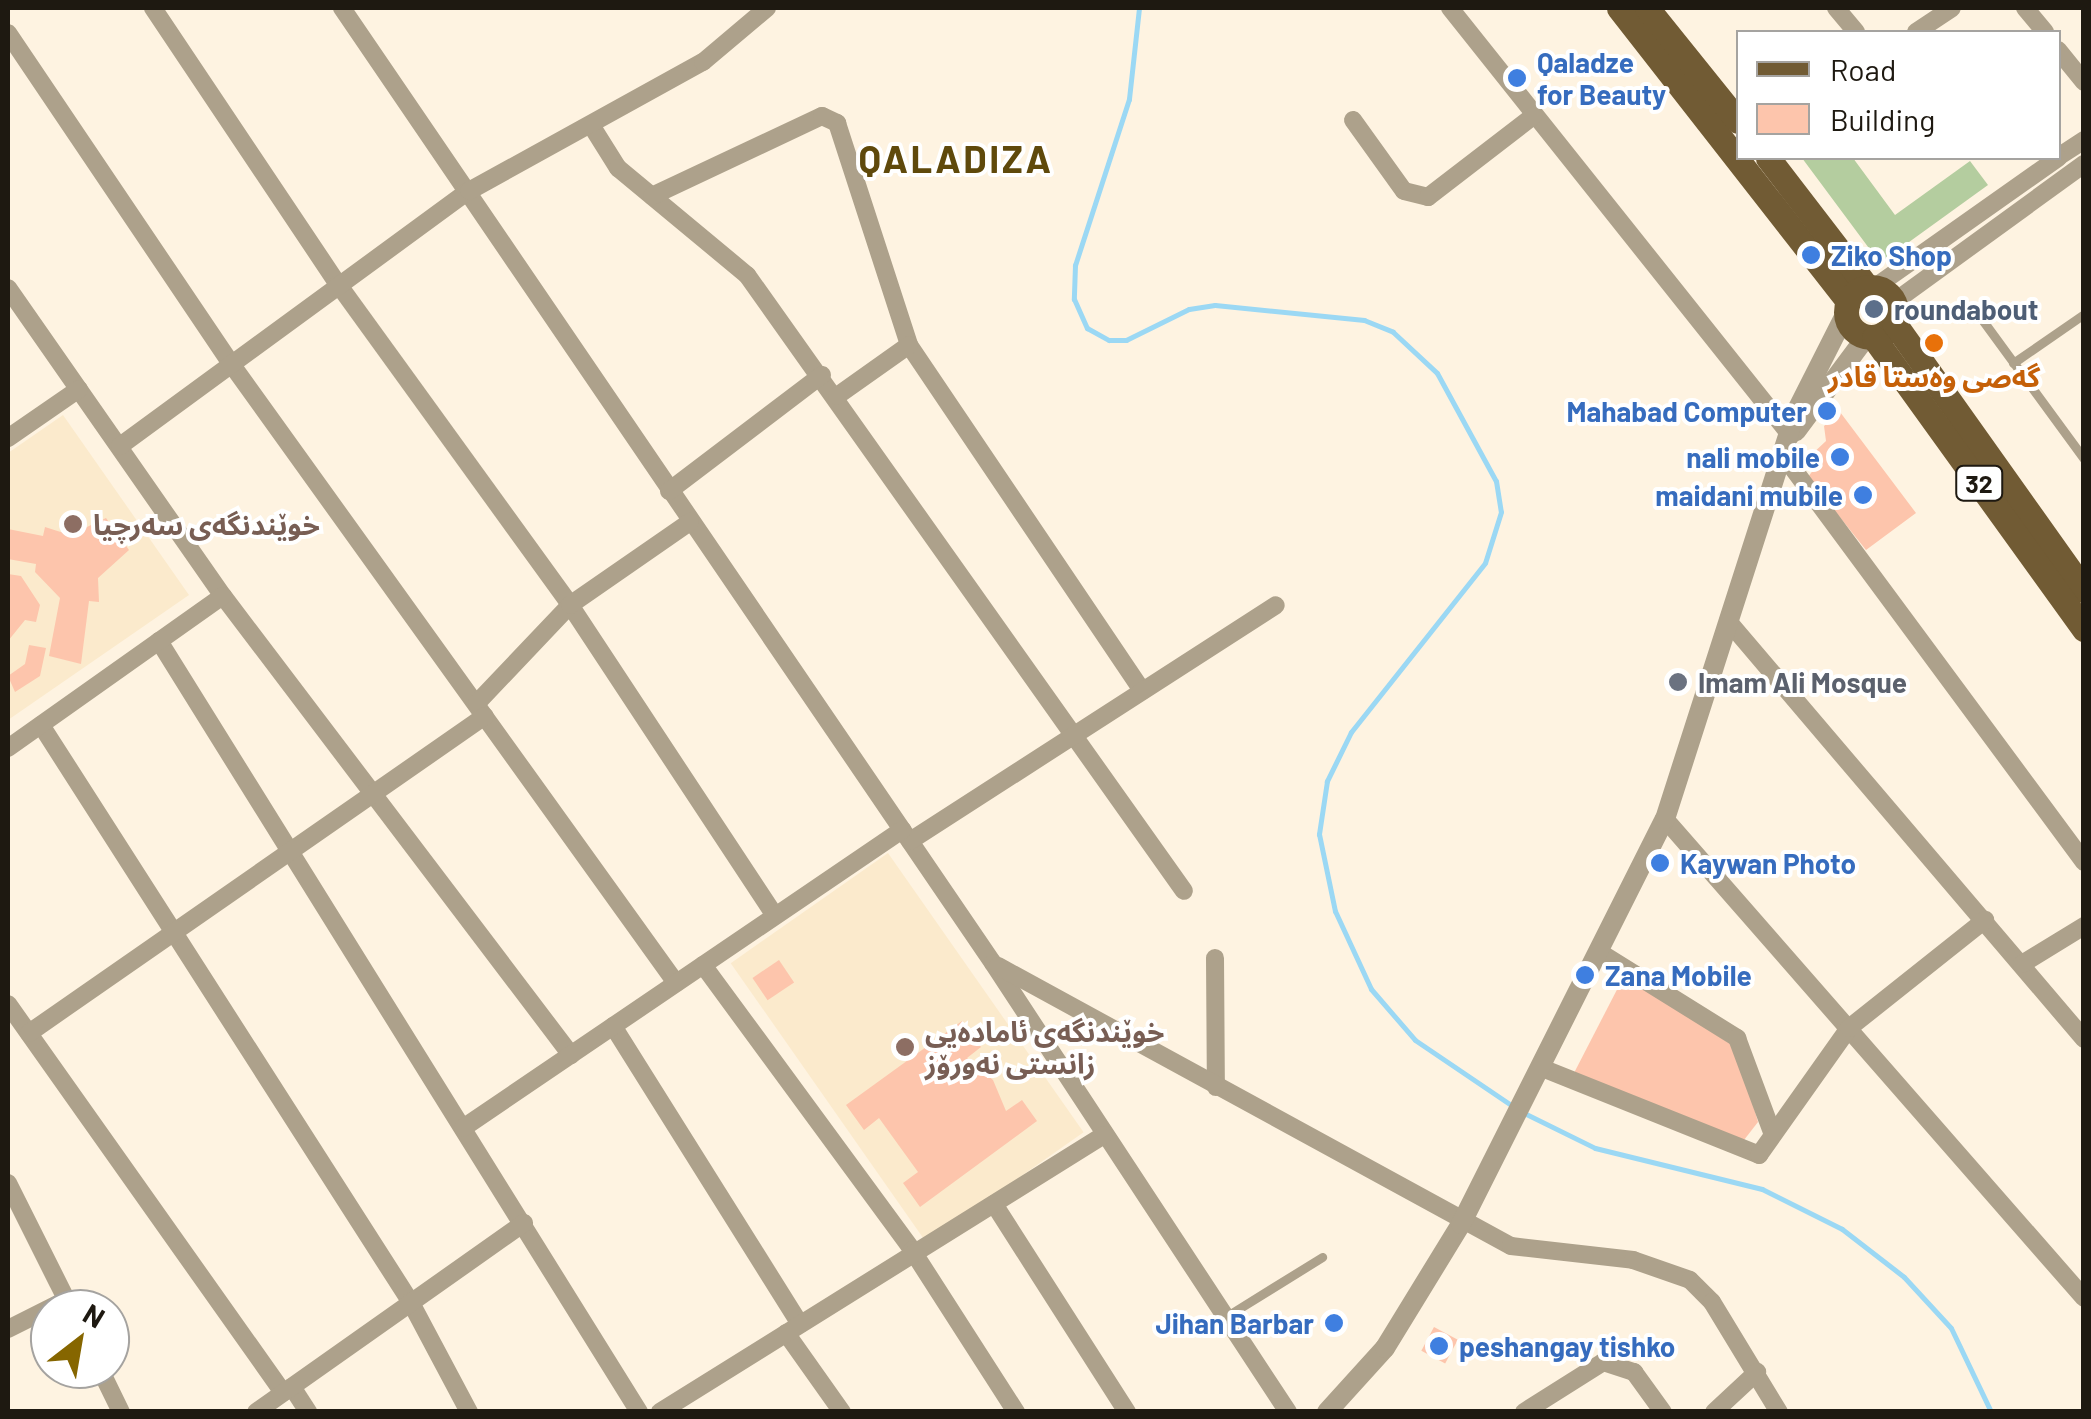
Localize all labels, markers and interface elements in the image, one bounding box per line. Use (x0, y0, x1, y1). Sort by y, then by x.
legend (1736, 30, 2061, 160)
place label: Qaladze for Beauty (1537, 45, 1666, 111)
text: Road (1830, 51, 1896, 87)
marker: Qaladze for Beauty (1506, 67, 1528, 89)
text: Building (1830, 101, 1935, 137)
district label: QALADIZA (858, 136, 1054, 182)
place label: Ziko Shop (1831, 238, 1952, 272)
marker: Ziko Shop (1800, 244, 1822, 266)
place label: roundabout (1894, 292, 2038, 326)
marker: roundabout (1863, 298, 1885, 320)
marker: گەصی وەستا قادر (1923, 332, 1945, 354)
place label: گەصی وەستا قادر (1828, 359, 2040, 393)
place label: Mahabad Computer (1566, 394, 1807, 428)
marker: Mahabad Computer (1816, 400, 1838, 422)
place label: nali mobile (1686, 440, 1820, 474)
marker: nali mobile (1829, 446, 1851, 468)
road number: 32 (1954, 463, 2004, 503)
place label: maidani mubile (1655, 478, 1843, 512)
marker: maidani mubile (1852, 484, 1874, 506)
place label: خوێندنگەی سەرچیا (93, 507, 320, 541)
marker: خوێندنگەی سەرچیا (62, 513, 84, 535)
place label: Imam Ali Mosque (1698, 665, 1907, 699)
marker: Imam Ali Mosque (1667, 671, 1689, 693)
place label: Kaywan Photo (1680, 846, 1856, 880)
marker: Kaywan Photo (1649, 852, 1671, 874)
place label: Zana Mobile (1605, 958, 1752, 992)
marker: Zana Mobile (1574, 964, 1596, 986)
place label: خوێندنگەی ئامادەیی زانستی نەورۆز (925, 1014, 1164, 1080)
marker: خوێندنگەی ئامادەیی زانستی نەورۆز (894, 1036, 916, 1058)
north arrow (30, 1289, 130, 1389)
text: N (78, 1296, 111, 1334)
place label: Jihan Barbar (1155, 1306, 1314, 1340)
marker: Jihan Barbar (1323, 1312, 1345, 1334)
place label: peshangay tishko (1459, 1329, 1675, 1363)
marker: peshangay tishko (1428, 1335, 1450, 1357)

